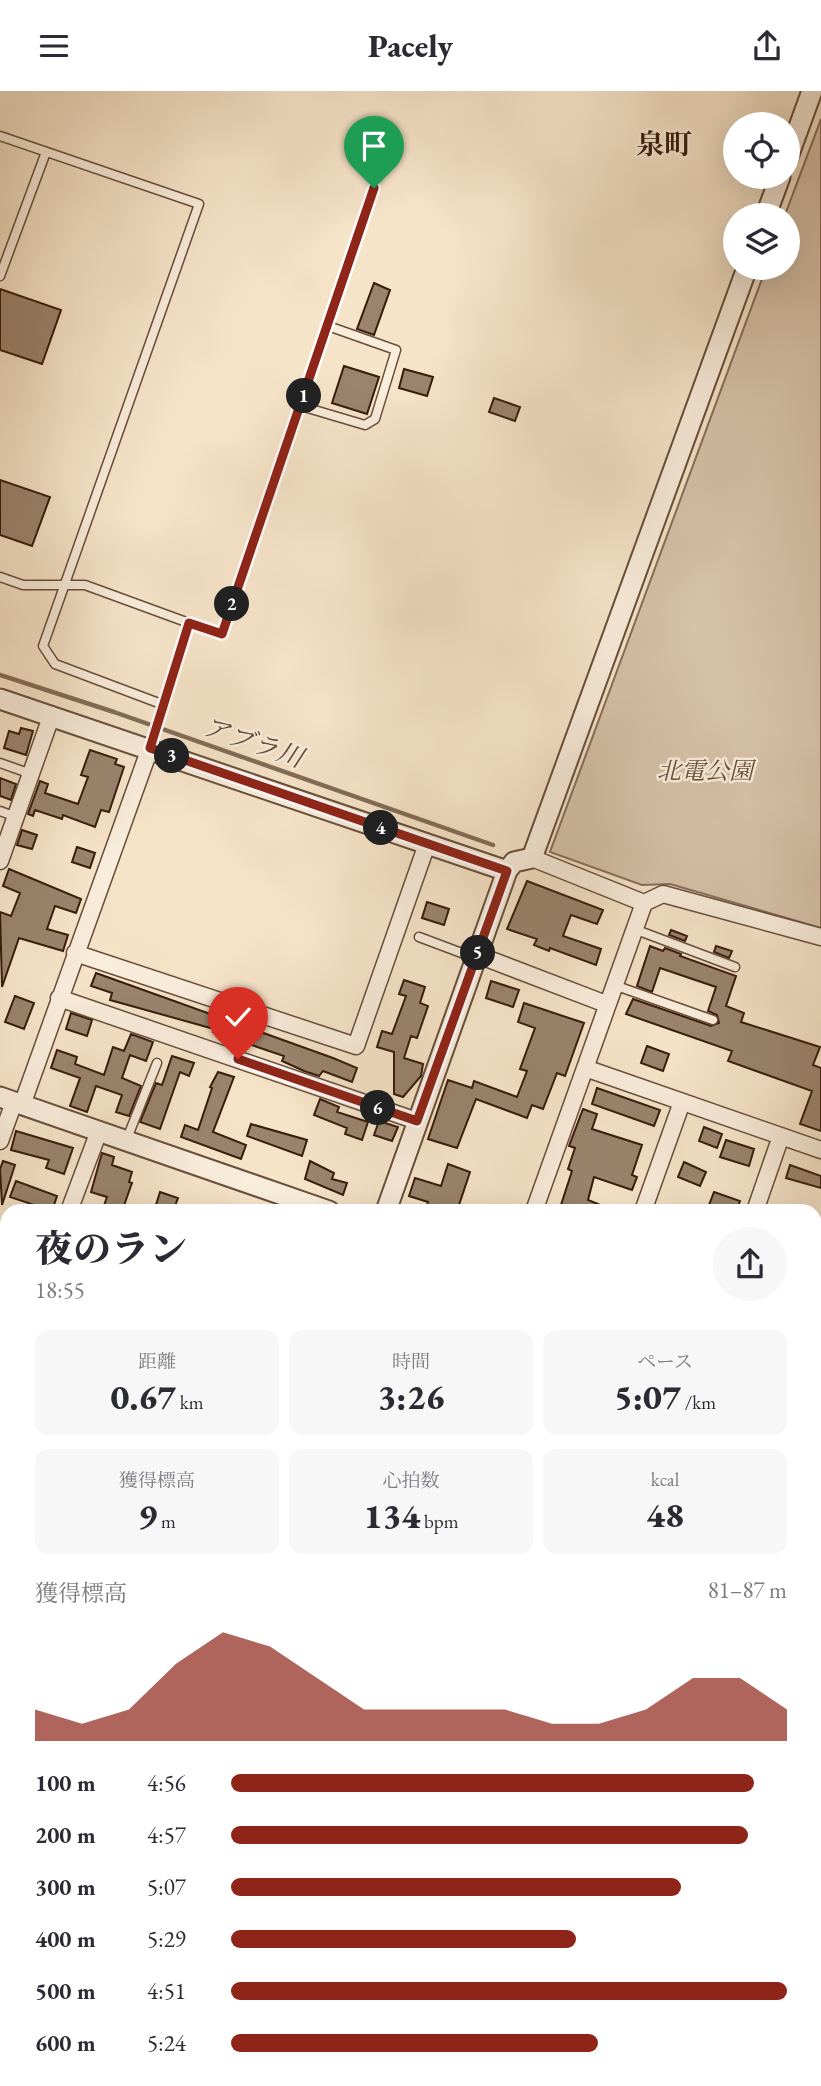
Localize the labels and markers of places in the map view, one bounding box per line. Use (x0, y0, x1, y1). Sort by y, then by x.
pin (344, 116, 404, 188)
pin: 1 (286, 379, 322, 413)
pin: 2 (215, 587, 250, 621)
pin: 3 (154, 739, 190, 773)
pin: 4 (364, 811, 398, 845)
pin: 5 (461, 935, 496, 971)
pin (208, 987, 268, 1059)
pin: 6 (360, 1091, 396, 1125)

